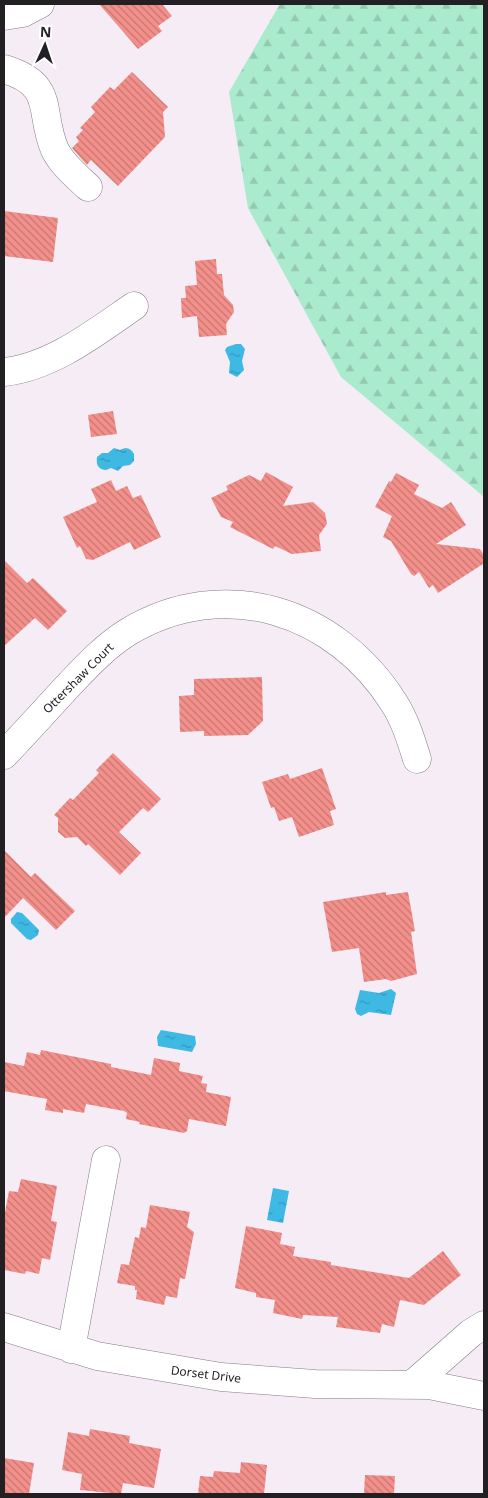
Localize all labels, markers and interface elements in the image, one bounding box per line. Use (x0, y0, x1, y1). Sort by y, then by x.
north arrow (20, 20, 70, 70)
text: N (40, 22, 52, 41)
street label: Ottershaw Court (39, 638, 118, 717)
street label: Dorset Drive (170, 1361, 242, 1387)

